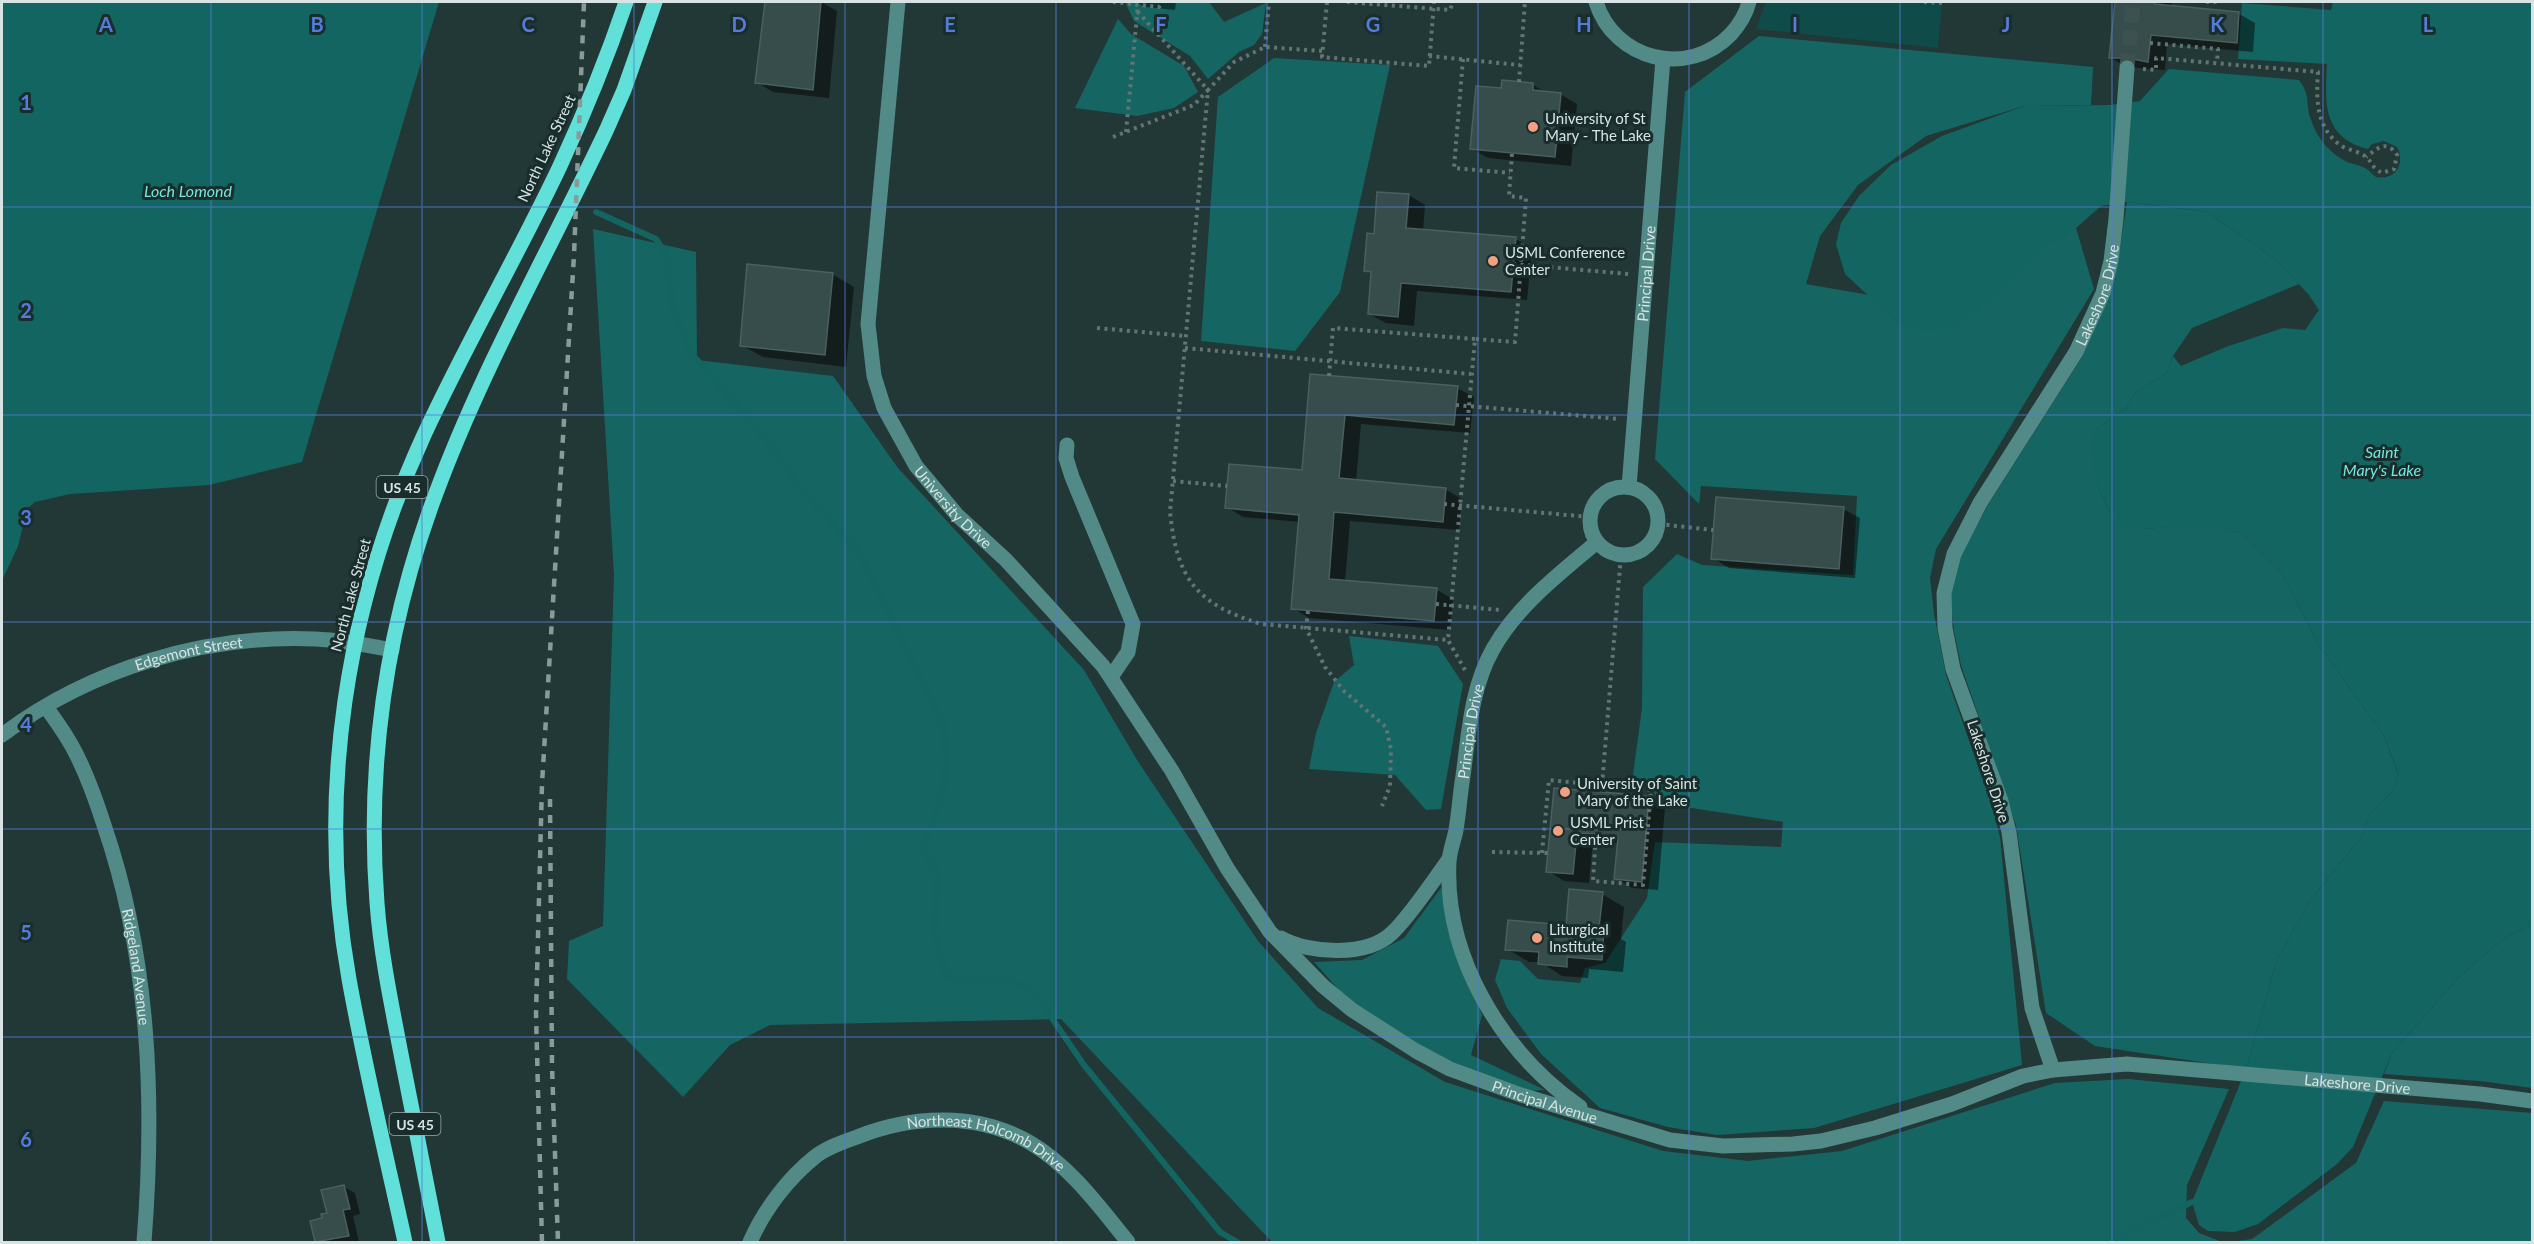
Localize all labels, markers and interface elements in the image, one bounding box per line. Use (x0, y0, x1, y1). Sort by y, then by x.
text: A (98, 12, 113, 36)
text: B (310, 12, 324, 36)
text: C (521, 12, 535, 36)
text: D (731, 12, 747, 36)
text: E (944, 12, 956, 36)
text: F (1155, 12, 1167, 36)
text: G (1366, 12, 1380, 36)
text: H (1576, 12, 1592, 36)
text: I (1792, 12, 1798, 36)
text: J (2002, 12, 2010, 36)
text: K (2210, 12, 2224, 36)
text: L (2423, 12, 2434, 36)
text: 1 (20, 90, 32, 114)
street label: North Lake Street (513, 91, 579, 205)
place label: University of St Mary - The Lake (1545, 109, 1651, 144)
marker: University of St Mary - The Lake (1526, 120, 1540, 134)
water label: Loch Lomond (144, 181, 233, 200)
street label: Principal Drive (1633, 225, 1659, 322)
place label: USML Conference Center (1505, 243, 1625, 278)
street label: Lakeshore Drive (2071, 243, 2122, 348)
marker: USML Conference Center (1486, 254, 1500, 268)
text: 2 (20, 298, 32, 322)
water label: Saint Mary's Lake (2343, 442, 2421, 479)
street label: University Drive (911, 462, 996, 552)
road number: US 45 (376, 476, 428, 498)
text: 3 (20, 505, 32, 529)
street label: North Lake Street (326, 536, 374, 654)
street label: Edgemont Street (132, 632, 244, 674)
street label: Principal Drive (1454, 681, 1487, 780)
text: 4 (20, 712, 32, 736)
street label: Lakeshore Drive (1964, 718, 2014, 824)
place label: University of Saint Mary of the Lake (1577, 774, 1698, 809)
marker: University of Saint Mary of the Lake (1558, 785, 1572, 799)
place label: USML Prist Center (1570, 813, 1645, 848)
marker: USML Prist Center (1551, 824, 1565, 838)
street label: Ridgeland Avenue (119, 907, 154, 1026)
text: 5 (20, 920, 32, 944)
place label: Liturgical Institute (1549, 920, 1609, 955)
marker: Liturgical Institute (1530, 931, 1544, 945)
street label: Lakeshore Drive (2304, 1070, 2411, 1097)
street label: Principal Avenue (1490, 1076, 1600, 1127)
street label: Northeast Holcomb Drive (905, 1111, 1069, 1175)
road number: US 45 (390, 1113, 440, 1135)
text: 6 (20, 1127, 32, 1151)

